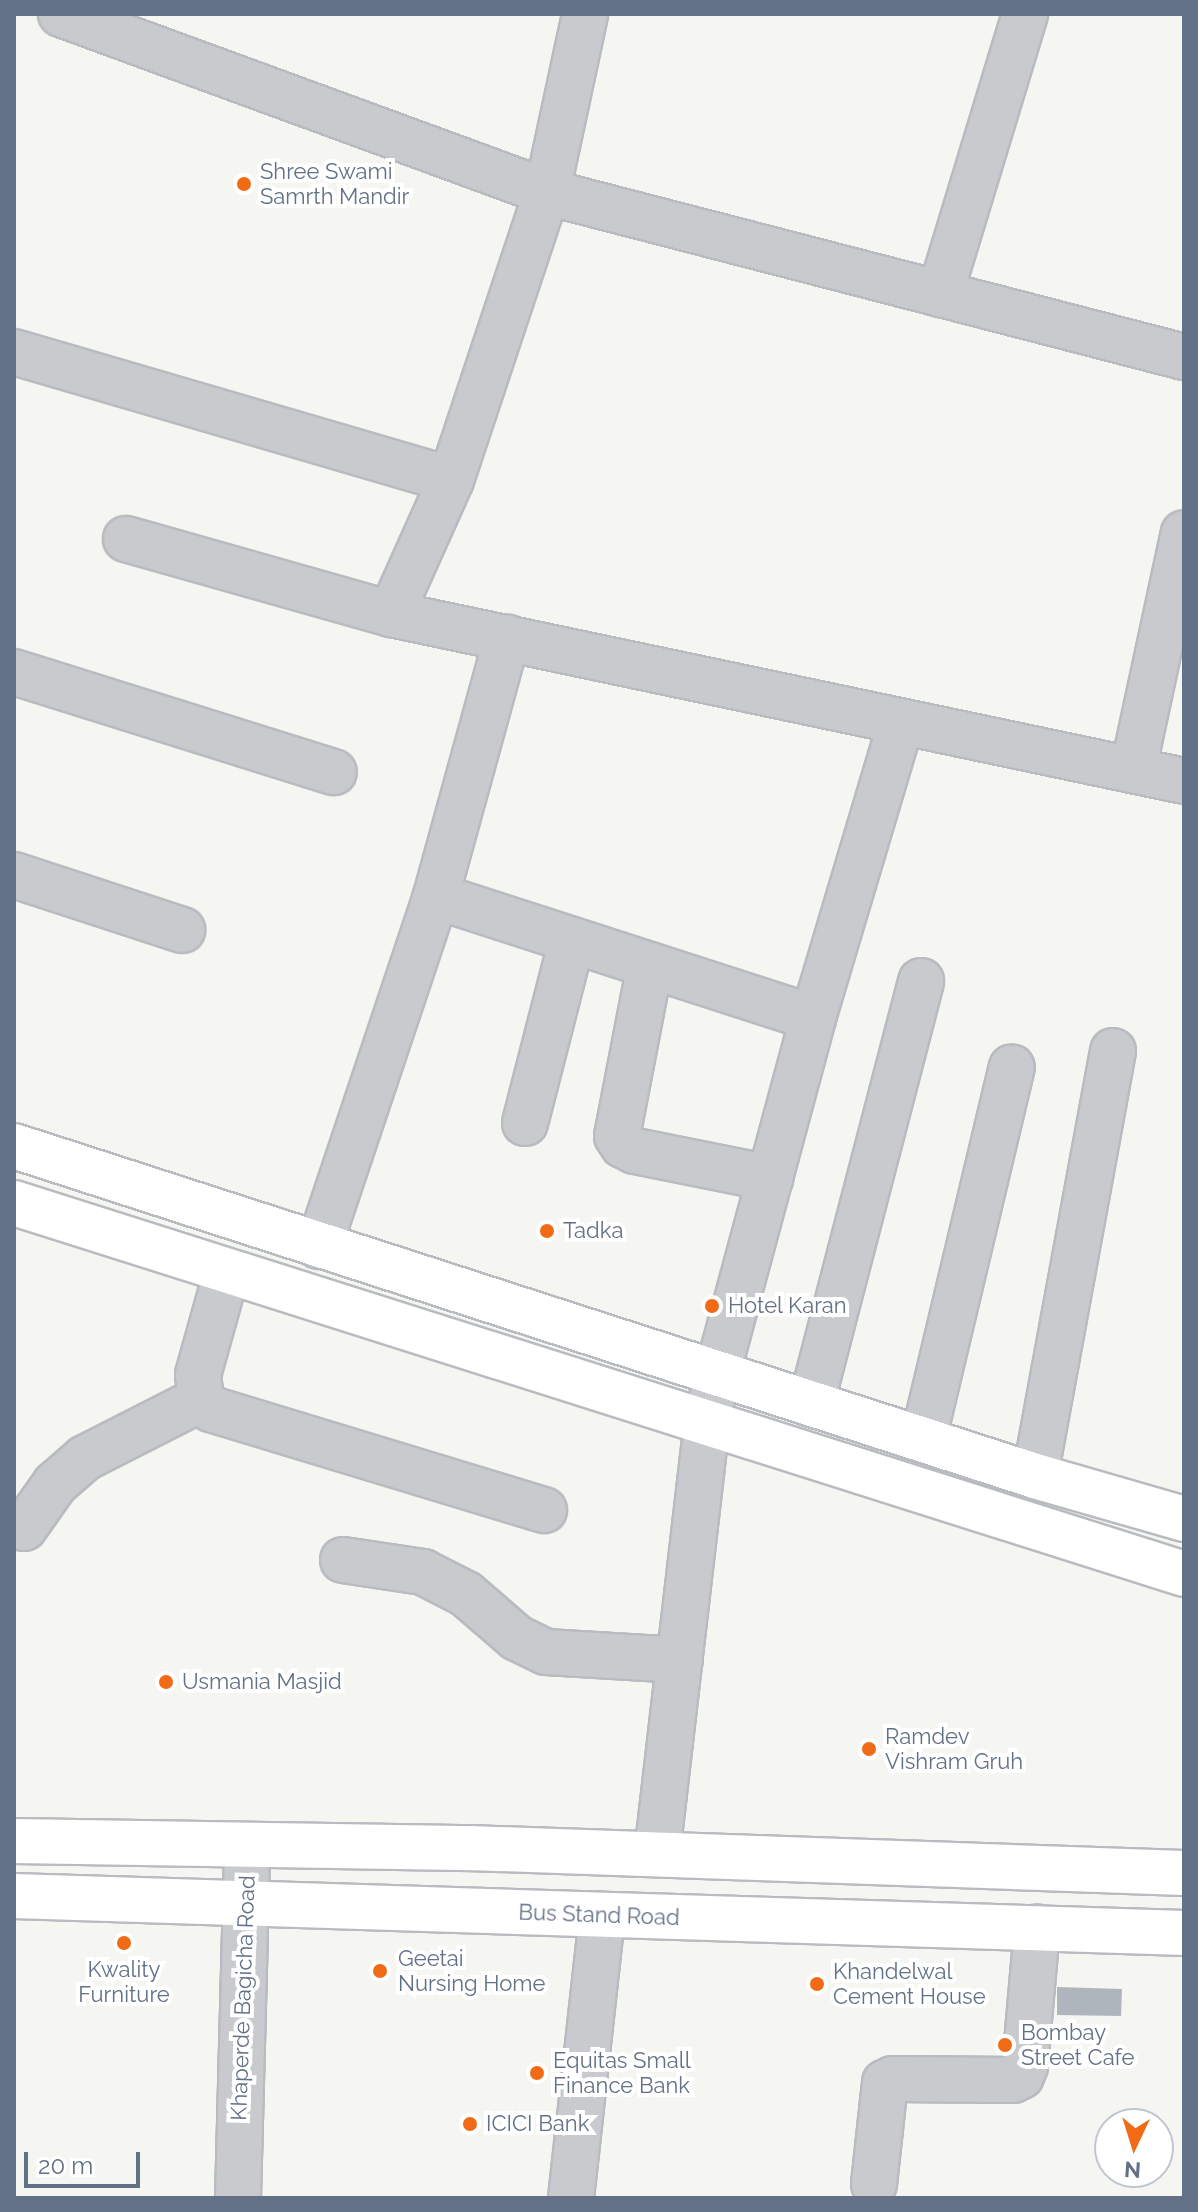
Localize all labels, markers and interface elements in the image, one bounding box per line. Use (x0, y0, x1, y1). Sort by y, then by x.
place label: Shree Swami Samrth Mandir (260, 158, 409, 210)
marker: Shree Swami Samrth Mandir (235, 175, 253, 193)
place label: Tadka (563, 1218, 623, 1244)
marker: Tadka (538, 1222, 556, 1240)
place label: Hotel Karan (728, 1293, 847, 1319)
marker: Hotel Karan (703, 1297, 721, 1315)
place label: Usmania Masjid (182, 1669, 342, 1695)
marker: Usmania Masjid (157, 1673, 175, 1691)
place label: Ramdev Vishram Gruh (885, 1723, 1023, 1774)
marker: Ramdev Vishram Gruh (860, 1740, 878, 1758)
street label: Khaperde Bagicha Road (226, 1875, 260, 2121)
street label: Bus Stand Road (518, 1899, 680, 1931)
marker: Kwality Furniture (115, 1934, 133, 1952)
place label: Geetai Nursing Home (398, 1945, 546, 1996)
place label: Kwality Furniture (78, 1956, 170, 2008)
place label: Khandelwal Cement House (833, 1958, 986, 2010)
marker: Geetai Nursing Home (369, 1960, 391, 1982)
marker: Khandelwal Cement House (808, 1975, 826, 1993)
place label: Bombay Street Cafe (1021, 2019, 1134, 2070)
marker: Bombay Street Cafe (996, 2036, 1014, 2054)
place label: Equitas Small Finance Bank (553, 2047, 691, 2098)
marker: Equitas Small Finance Bank (528, 2064, 546, 2082)
north arrow (1094, 2108, 1174, 2188)
place label: ICICI Bank (486, 2111, 589, 2137)
marker: ICICI Bank (461, 2115, 479, 2133)
scale bar (28, 2136, 144, 2186)
text: 20 m (38, 2151, 93, 2180)
text: N (1123, 2156, 1142, 2184)

